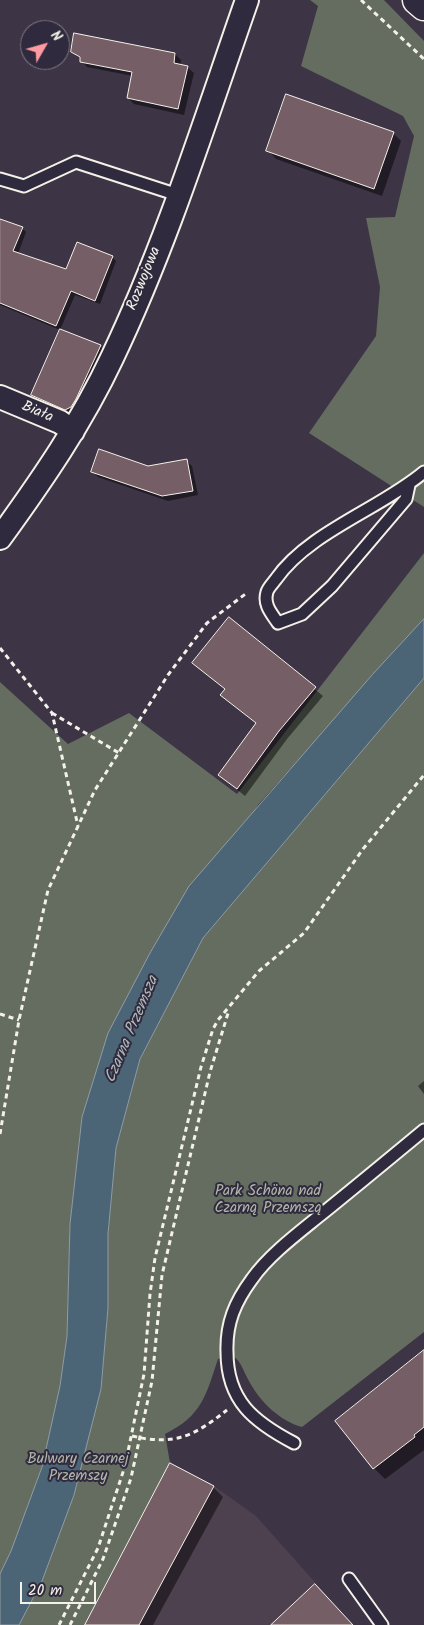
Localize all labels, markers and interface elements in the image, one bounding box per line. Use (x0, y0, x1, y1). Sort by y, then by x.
north arrow (20, 20, 70, 70)
text: N (45, 26, 67, 47)
street label: Rozwojowa (124, 245, 166, 313)
street label: Biała (18, 398, 56, 428)
water label: Czarna Przemsza (102, 974, 164, 1086)
park label: Park Schöna nad Czarną Przemszą (214, 1183, 322, 1218)
park label: Bulwary Czarnej Przemszy (27, 1451, 129, 1486)
scale bar (22, 1572, 99, 1604)
text: 20 m (28, 1579, 62, 1603)

